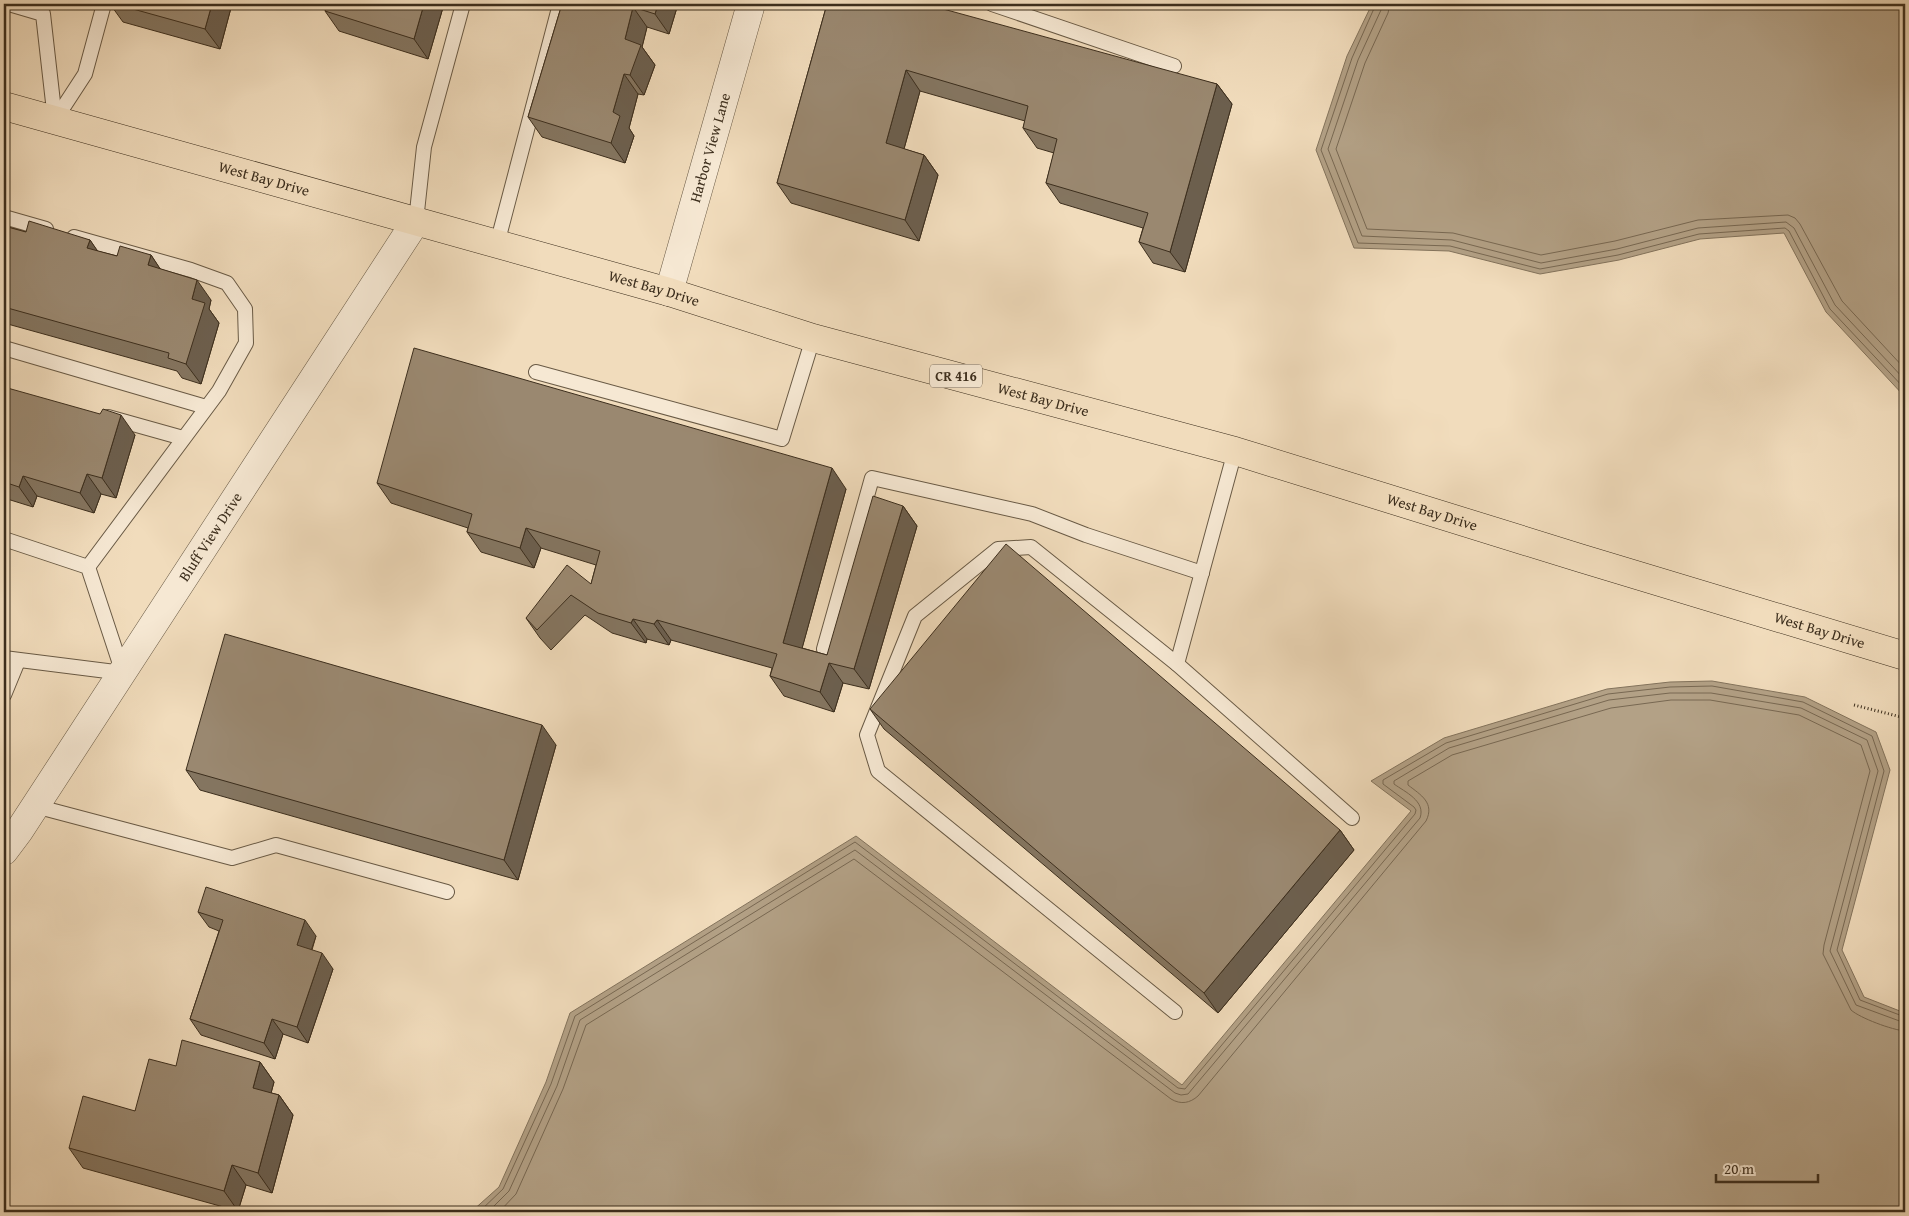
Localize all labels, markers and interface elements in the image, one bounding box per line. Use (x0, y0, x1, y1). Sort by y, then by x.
street label: Harbor View Lane (684, 90, 735, 205)
street label: West Bay Drive (216, 155, 312, 201)
street label: West Bay Drive (606, 265, 702, 311)
road number: CR 416 (930, 364, 982, 388)
street label: West Bay Drive (995, 377, 1091, 421)
street label: Bluff View Drive (173, 488, 247, 585)
street label: West Bay Drive (1384, 488, 1480, 536)
street label: West Bay Drive (1772, 606, 1868, 653)
scale bar (1716, 1151, 1819, 1183)
text: 20 m (1724, 1158, 1755, 1179)

